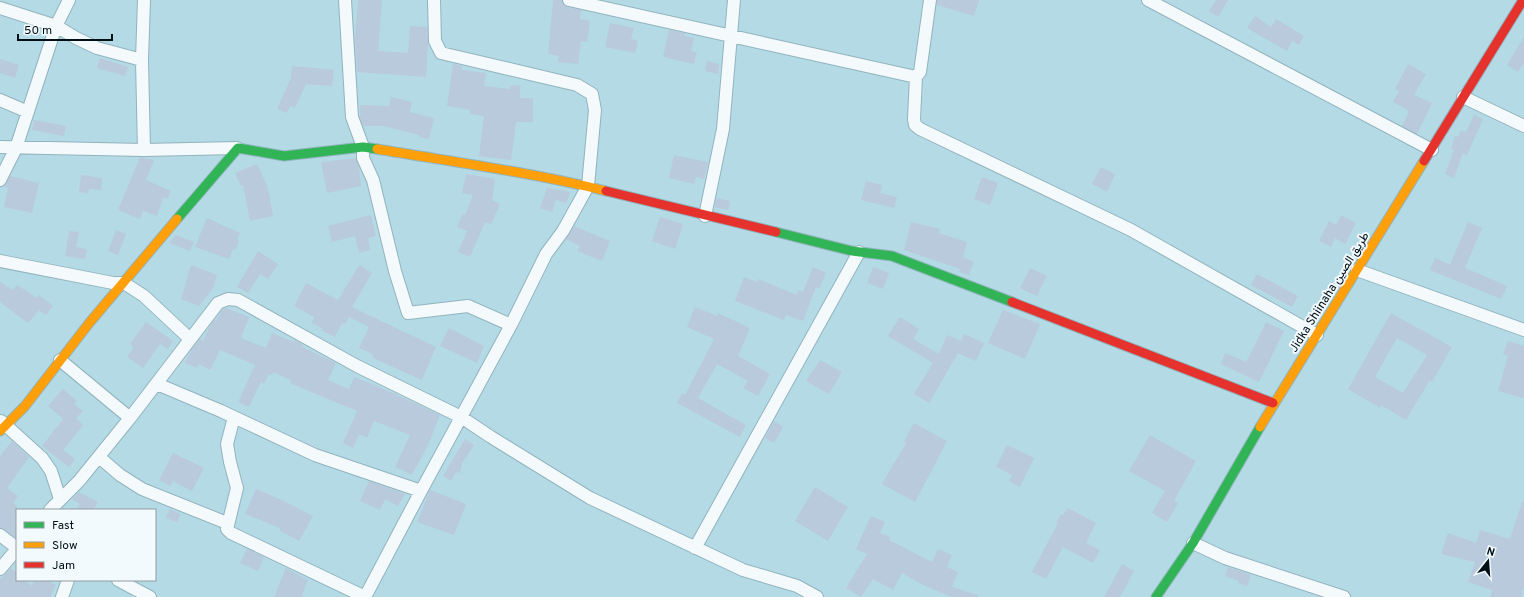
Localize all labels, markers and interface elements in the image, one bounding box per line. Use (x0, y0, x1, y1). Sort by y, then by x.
scale bar (18, 16, 112, 42)
text: 50 m (24, 23, 52, 39)
street label: Jidka Shiinaha طريق الصين (1286, 229, 1374, 356)
legend (16, 509, 156, 581)
text: Fast (52, 518, 74, 534)
text: Slow (52, 538, 78, 554)
north arrow (1468, 541, 1508, 581)
text: N (1485, 545, 1496, 560)
text: Jam (52, 558, 75, 574)

